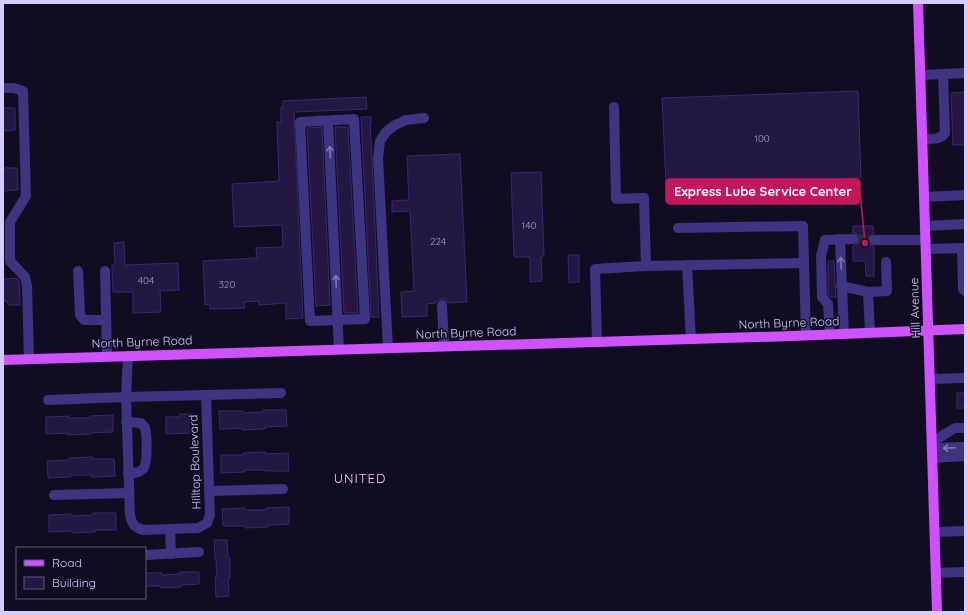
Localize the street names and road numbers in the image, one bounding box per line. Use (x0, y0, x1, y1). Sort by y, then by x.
street label: Hill Avenue (906, 277, 923, 339)
street label: North Byrne Road (738, 313, 840, 332)
street label: North Byrne Road (415, 323, 517, 342)
street label: North Byrne Road (91, 332, 193, 351)
street label: Hilltop Boulevard (185, 414, 204, 510)

